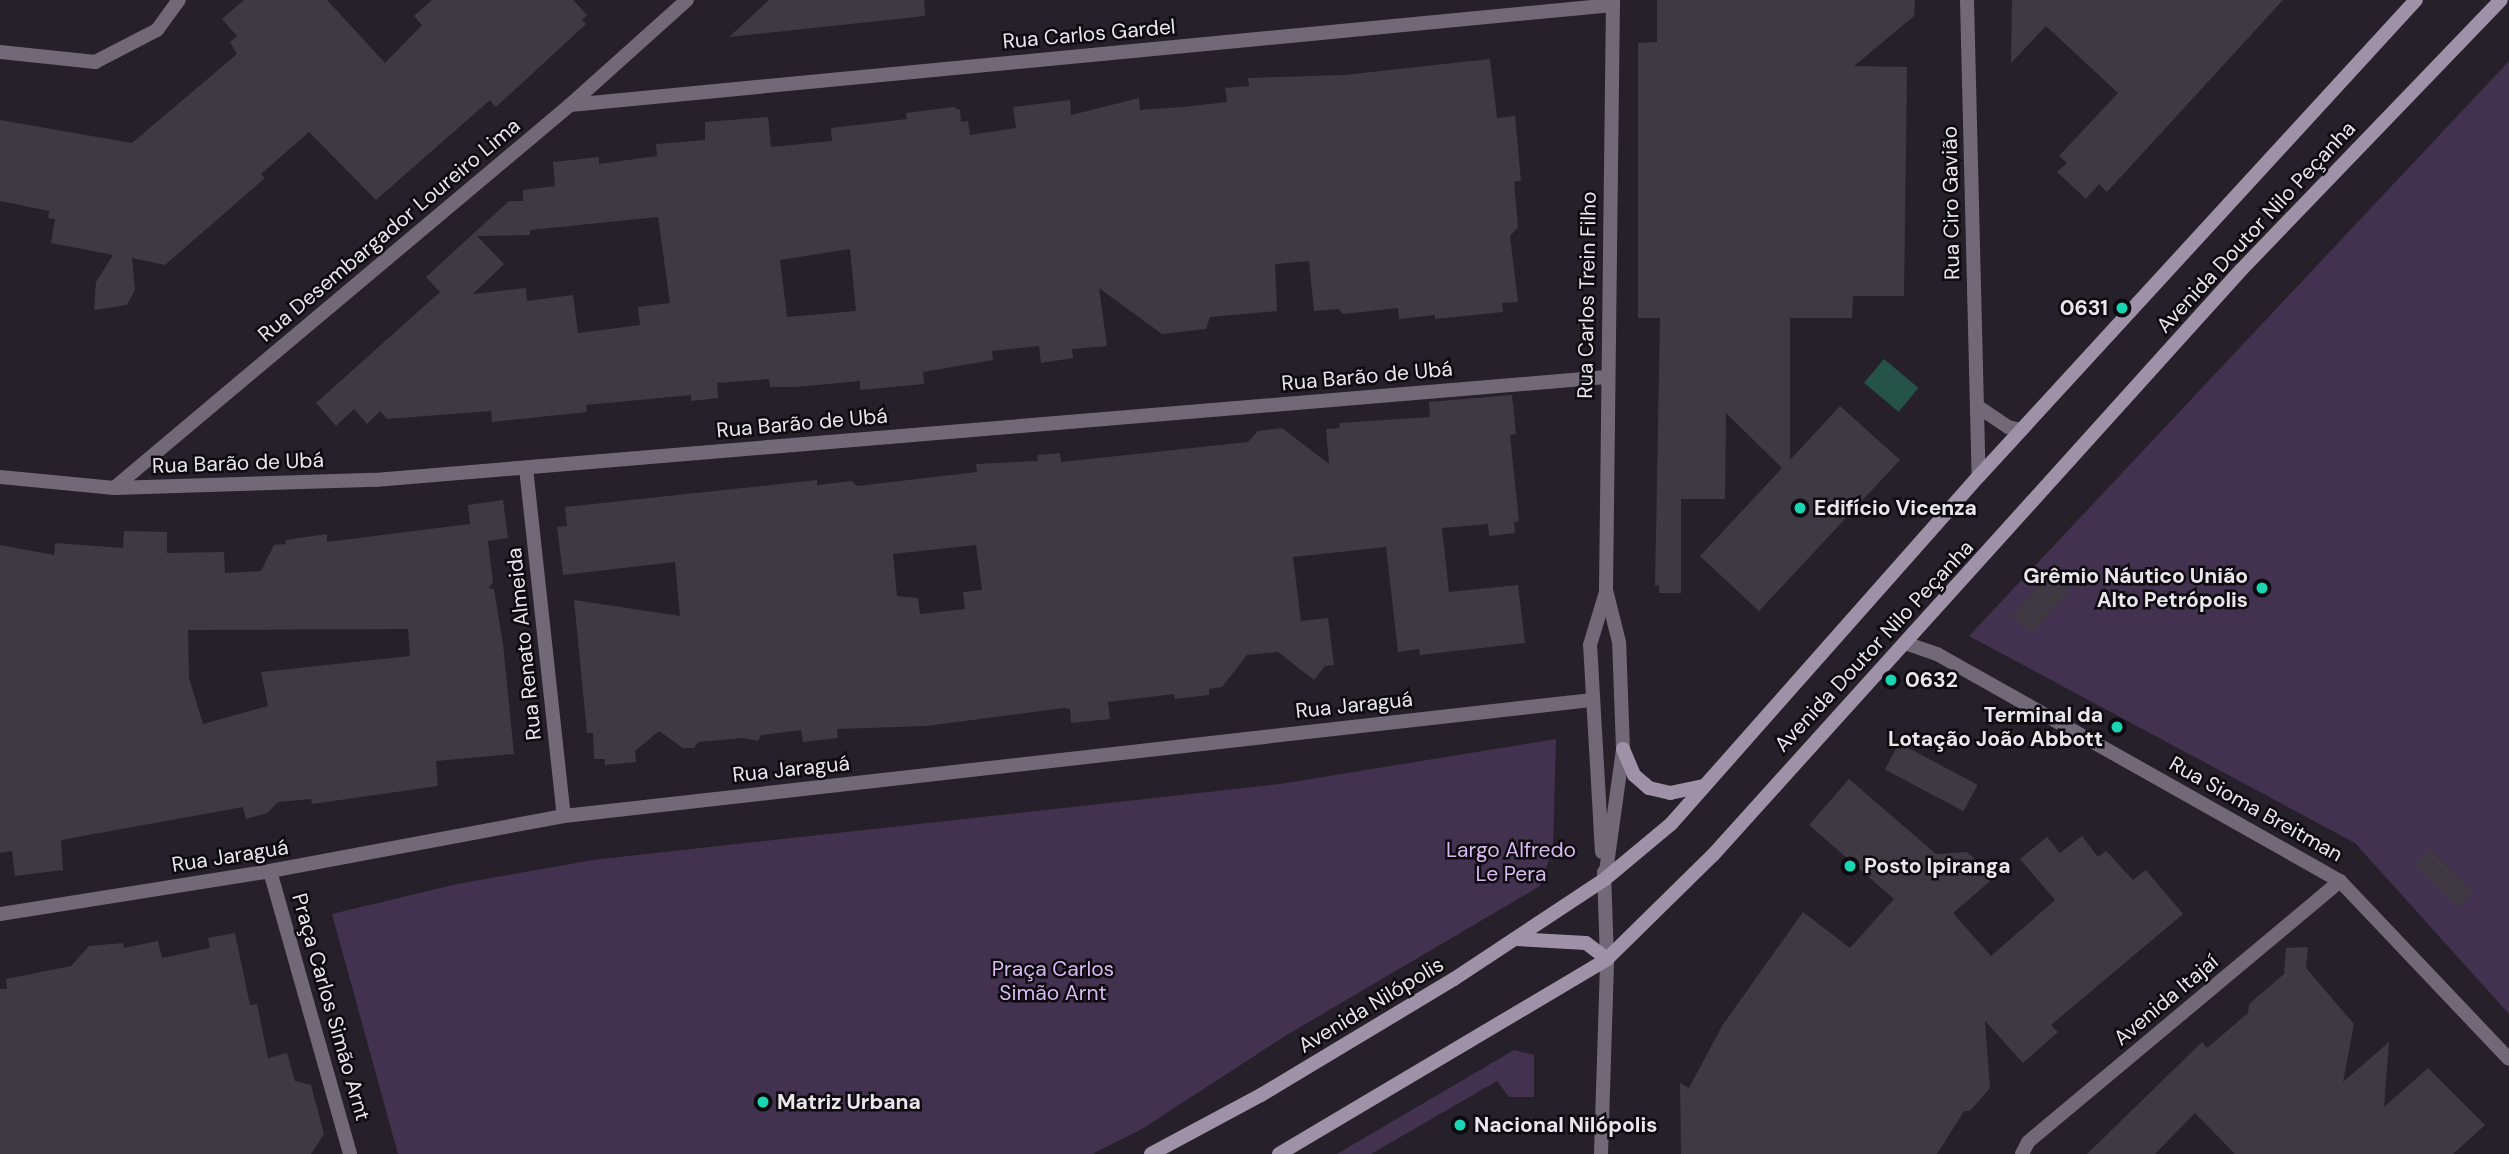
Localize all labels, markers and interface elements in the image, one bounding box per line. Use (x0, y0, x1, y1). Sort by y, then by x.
street label: Rua Carlos Gardel (1001, 14, 1177, 54)
street label: Rua Desembargador Loureiro Lima (253, 113, 525, 347)
street label: Avenida Doutor Nilo Peçanha (2151, 116, 2361, 338)
street label: Rua Ciro Gavião (1937, 126, 1965, 280)
street label: Rua Carlos Trein Filho (1573, 191, 1601, 399)
place label: 0631 (2060, 295, 2108, 321)
marker: 0631 (2114, 300, 2130, 316)
street label: Rua Barão de Ubá (1280, 356, 1454, 396)
street label: Rua Barão de Ubá (715, 403, 889, 443)
street label: Rua Barão de Ubá (152, 447, 324, 479)
place label: Edifício Vicenza (1814, 495, 1977, 521)
marker: Edifício Vicenza (1792, 500, 1808, 516)
street label: Avenida Doutor Nilo Peçanha (1769, 535, 1979, 757)
street label: Rua Renato Almeida (501, 547, 547, 741)
place label: Grêmio Náutico União Alto Petrópolis (2023, 563, 2248, 613)
marker: Grêmio Náutico União Alto Petrópolis (2254, 580, 2270, 596)
place label: 0632 (1905, 667, 1958, 693)
marker: 0632 (1883, 672, 1899, 688)
street label: Rua Jaraguá (1294, 686, 1414, 724)
place label: Terminal da Lotação João Abbott (1888, 702, 2103, 752)
marker: Terminal da Lotação João Abbott (2109, 719, 2125, 735)
street label: Rua Jaraguá (731, 750, 851, 788)
street label: Rua Sioma Breitman (2165, 751, 2347, 867)
street label: Rua Jaraguá (170, 834, 290, 878)
park label: Largo Alfredo Le Pera (1446, 837, 1576, 887)
place label: Posto Ipiranga (1864, 853, 2011, 879)
marker: Posto Ipiranga (1842, 858, 1858, 874)
street label: Praça Carlos Simão Arnt (286, 890, 376, 1124)
street label: Avenida Itajaí (2109, 949, 2223, 1051)
street label: Avenida Nilópolis (1294, 952, 1448, 1058)
park label: Praça Carlos Simão Arnt (992, 956, 1114, 1006)
place label: Matriz Urbana (777, 1089, 921, 1115)
marker: Matriz Urbana (755, 1094, 771, 1110)
place label: Nacional Nilópolis (1474, 1112, 1657, 1138)
marker: Nacional Nilópolis (1452, 1117, 1468, 1133)

